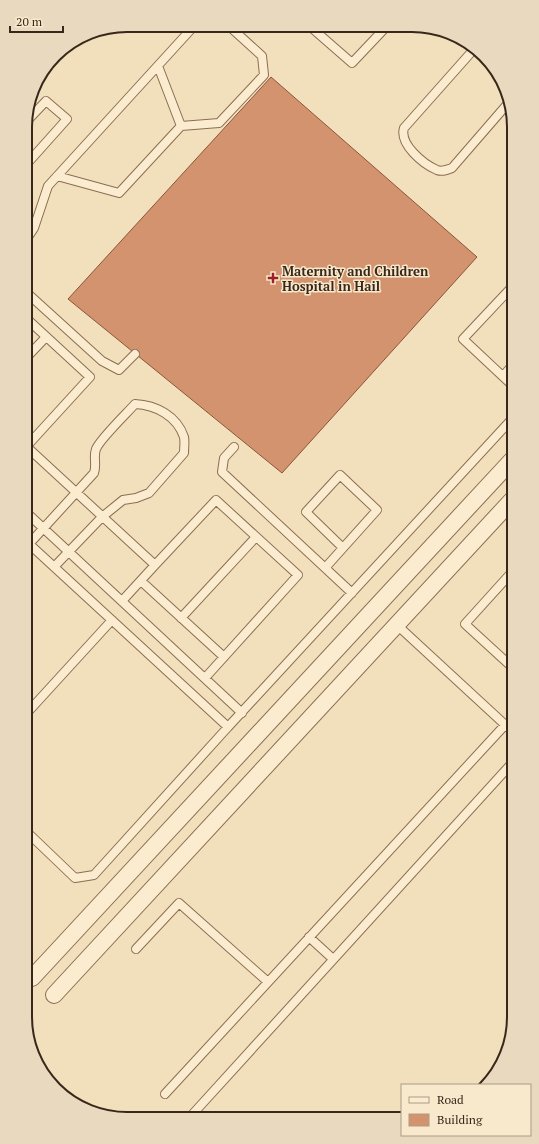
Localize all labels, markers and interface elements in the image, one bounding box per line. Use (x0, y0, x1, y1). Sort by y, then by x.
scale bar (10, 8, 63, 34)
text: 20 m (16, 14, 43, 29)
place label: Maternity and Children Hospital in Hail (282, 262, 429, 295)
marker: Maternity and Children Hospital in Hail (267, 272, 279, 284)
legend (401, 1084, 531, 1136)
text: Road (437, 1092, 464, 1107)
text: Building (437, 1112, 483, 1127)

